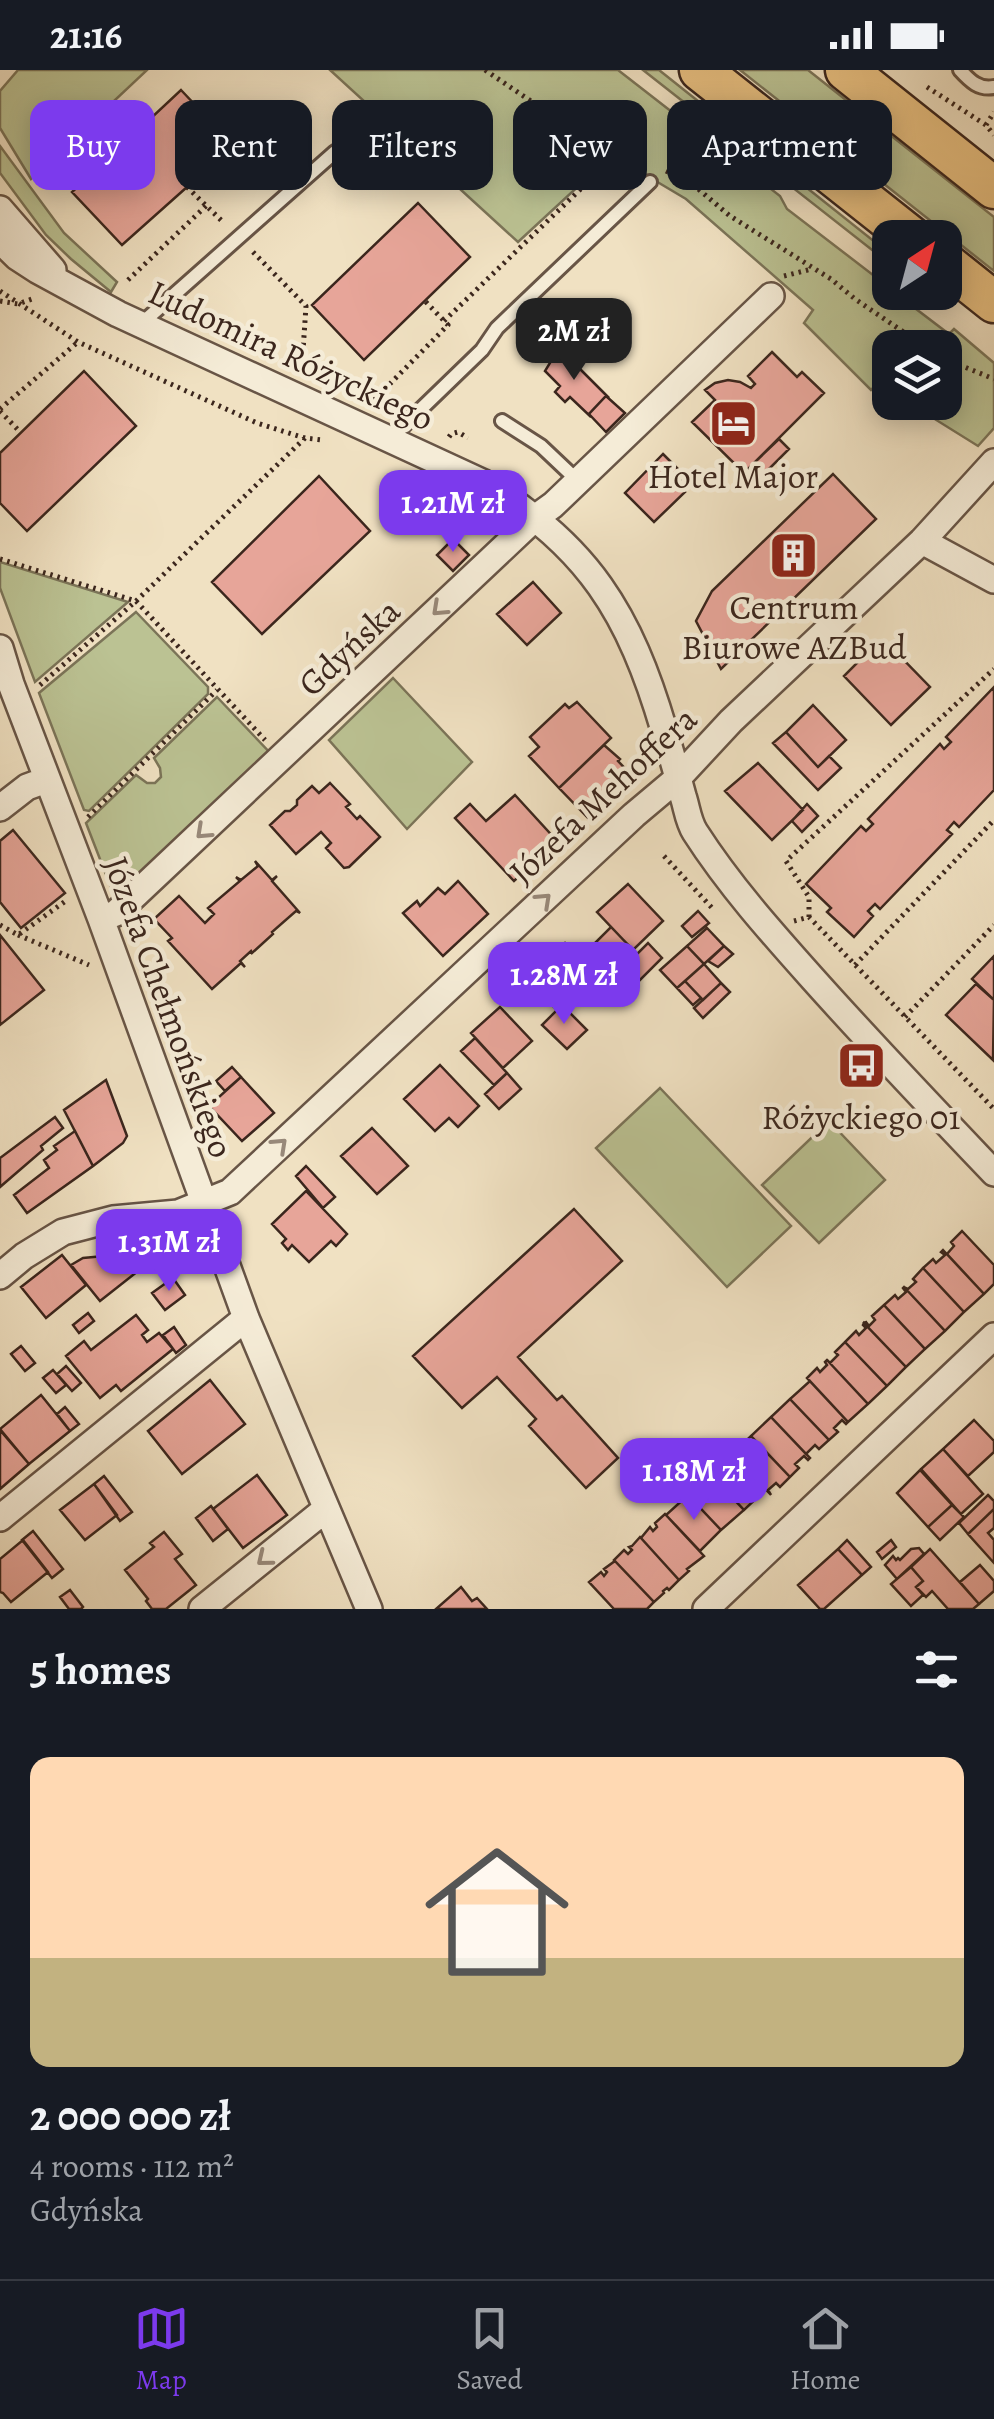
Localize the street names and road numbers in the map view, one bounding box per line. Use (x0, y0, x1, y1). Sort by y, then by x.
street label: Ludomira Różyckiego (141, 268, 441, 442)
street label: Gdyńska (287, 587, 411, 707)
street label: Józefa Mehoffera (499, 695, 708, 895)
street label: Józefa Chełmońskiego (92, 850, 246, 1164)

